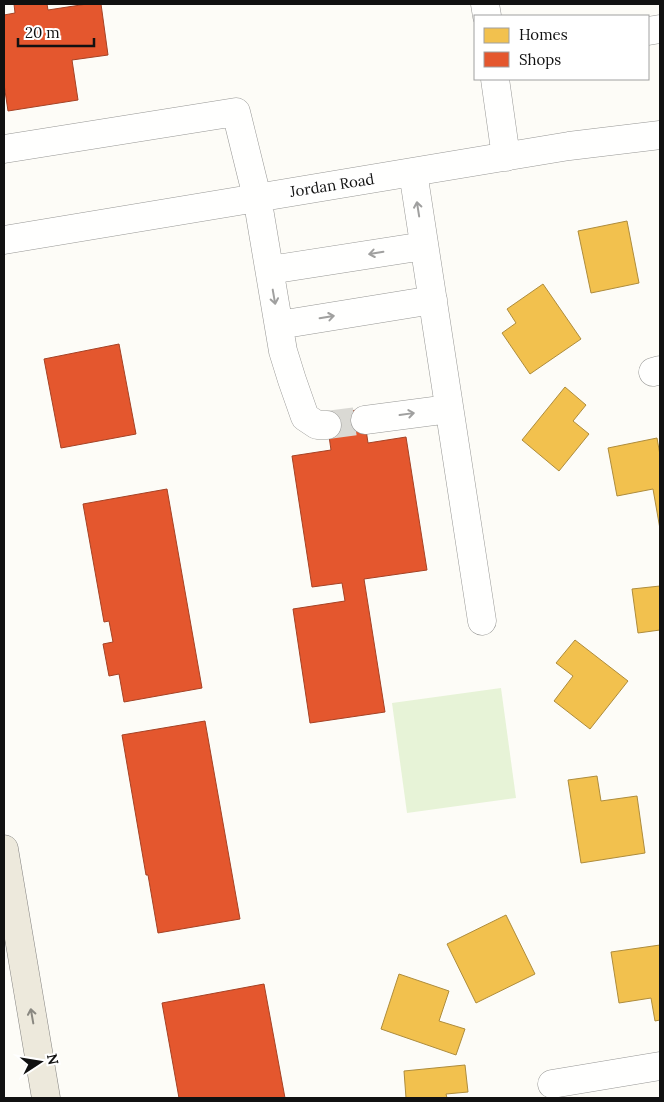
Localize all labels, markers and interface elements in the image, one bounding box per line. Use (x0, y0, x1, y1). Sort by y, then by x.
scale bar (18, 15, 94, 47)
legend (474, 15, 649, 80)
text: 20 m (25, 23, 60, 42)
text: Homes (519, 25, 568, 44)
text: Shops (519, 50, 561, 69)
street label: Jordan Road (287, 169, 376, 201)
one-way arrow (413, 201, 423, 217)
one-way arrow (368, 249, 384, 259)
one-way arrow (270, 289, 280, 305)
one-way arrow (319, 312, 335, 322)
one-way arrow (399, 409, 415, 419)
one-way arrow (27, 1008, 37, 1024)
north arrow (15, 1037, 65, 1087)
text: N (43, 1052, 63, 1067)

